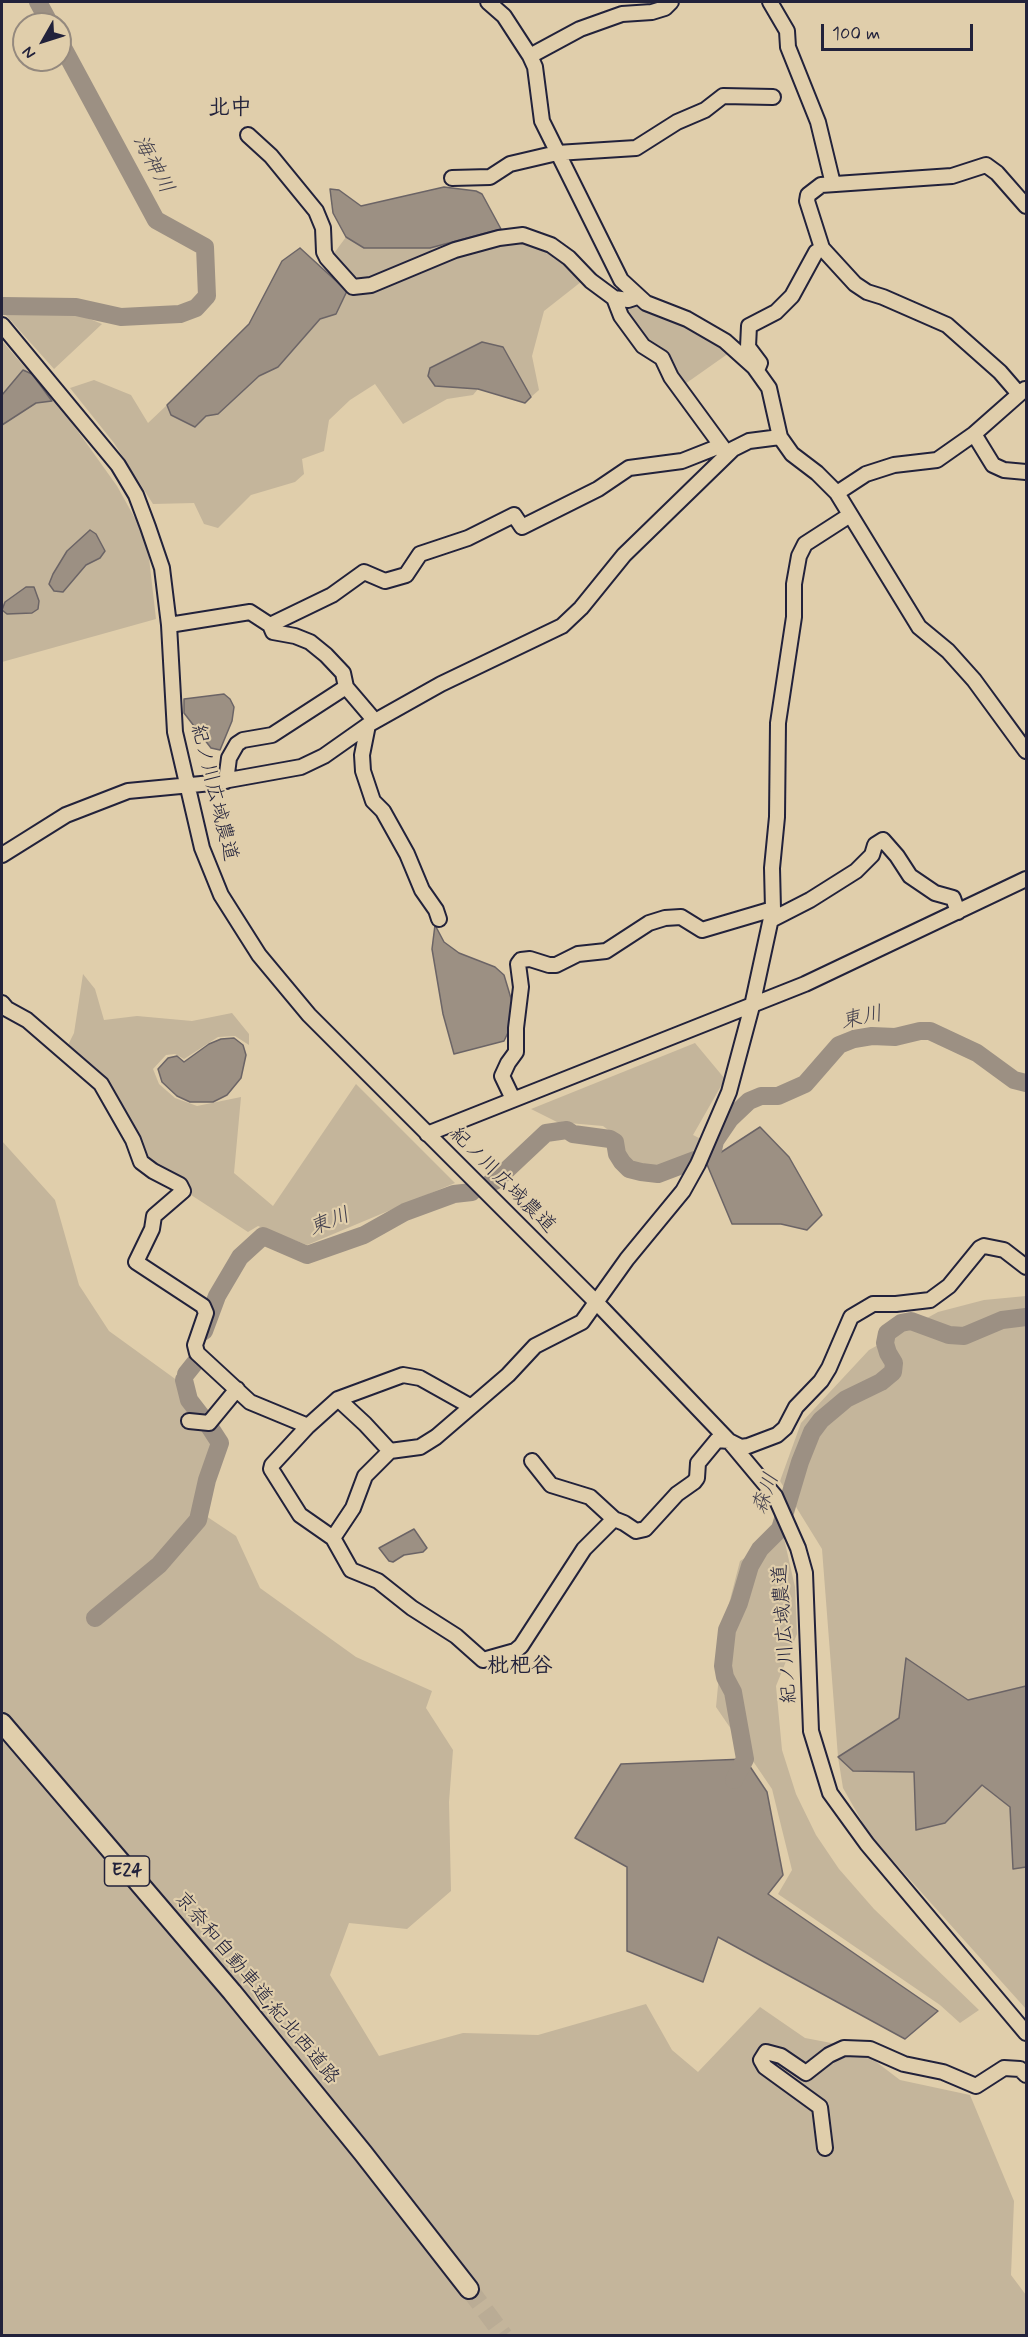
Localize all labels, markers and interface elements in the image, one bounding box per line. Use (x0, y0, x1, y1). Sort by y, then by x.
north arrow (12, 12, 72, 72)
scale bar (824, 12, 976, 50)
text: 100 m (832, 22, 880, 46)
text: N (18, 42, 41, 63)
district label: 北中 (208, 96, 252, 122)
water label: 海神川 (126, 131, 178, 199)
street label: 紀ノ川広域農道 (184, 722, 242, 864)
water label: 東川 (839, 1002, 885, 1036)
street label: 紀ノ川広域農道 (444, 1123, 560, 1239)
water label: 東川 (306, 1204, 354, 1242)
water label: 森川 (748, 1470, 786, 1518)
street label: 紀ノ川広域農道 (769, 1563, 803, 1705)
district label: 枇杷谷 (487, 1654, 553, 1680)
road number: E24 (104, 1856, 150, 1886)
street label: 京奈和自動車道;紀北西道路 (168, 1888, 344, 2090)

